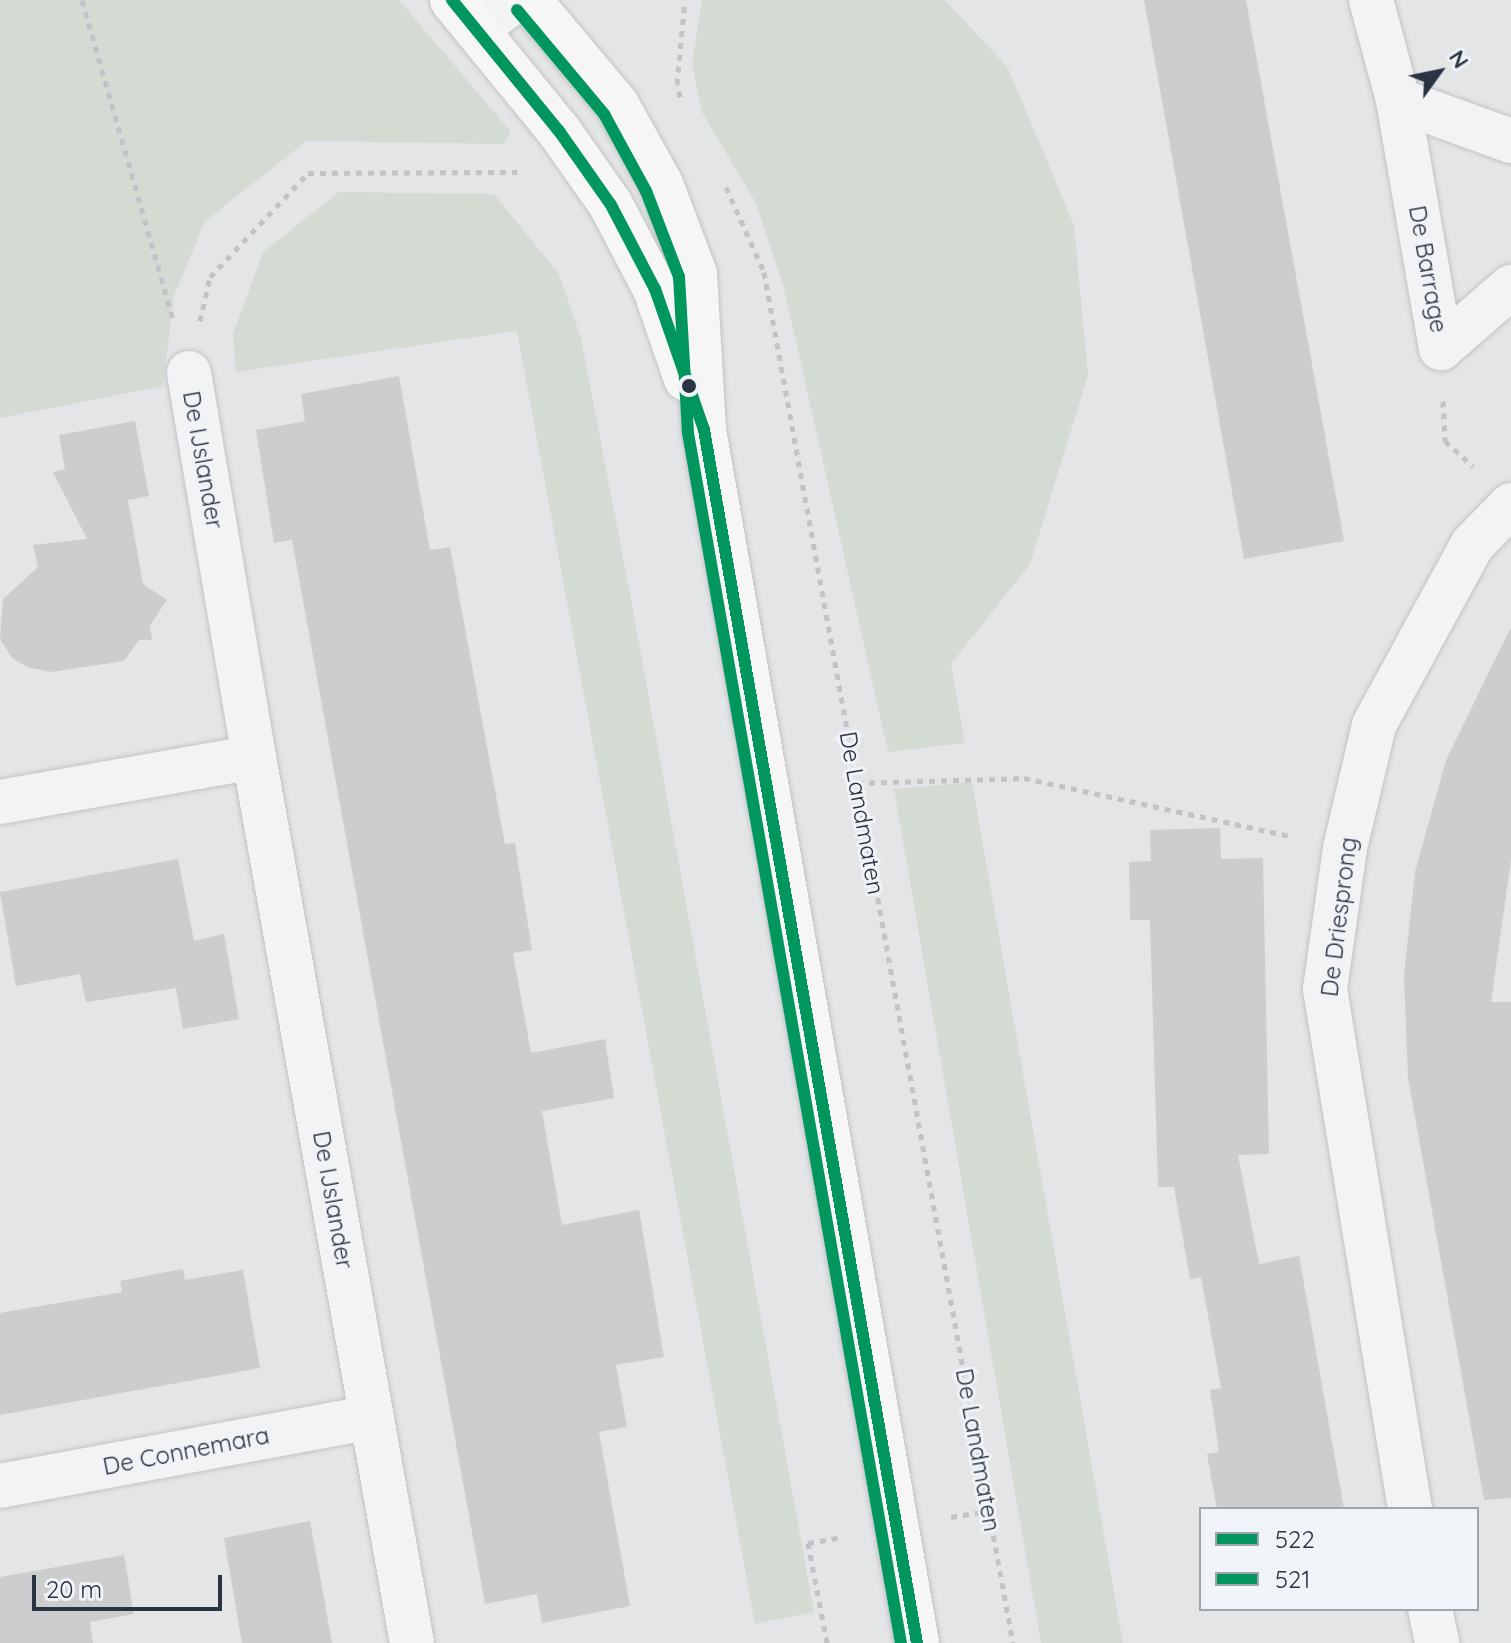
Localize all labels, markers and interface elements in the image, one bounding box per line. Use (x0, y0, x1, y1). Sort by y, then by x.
north arrow (1399, 32, 1479, 112)
text: N (1443, 45, 1475, 73)
street label: De Barrage (1403, 203, 1453, 335)
unlabelled marker (681, 378, 697, 394)
street label: De IJslander (177, 389, 229, 531)
street label: De Landmaten (833, 729, 891, 897)
street label: De Driesprong (1315, 836, 1363, 998)
street label: De IJslander (307, 1129, 359, 1271)
street label: De Landmaten (949, 1366, 1007, 1534)
street label: De Connemara (100, 1421, 272, 1481)
legend (1199, 1507, 1479, 1611)
text: 522 (1275, 1524, 1315, 1554)
scale bar (36, 1559, 226, 1609)
text: 521 (1275, 1564, 1310, 1594)
text: 20 m (46, 1574, 102, 1604)

